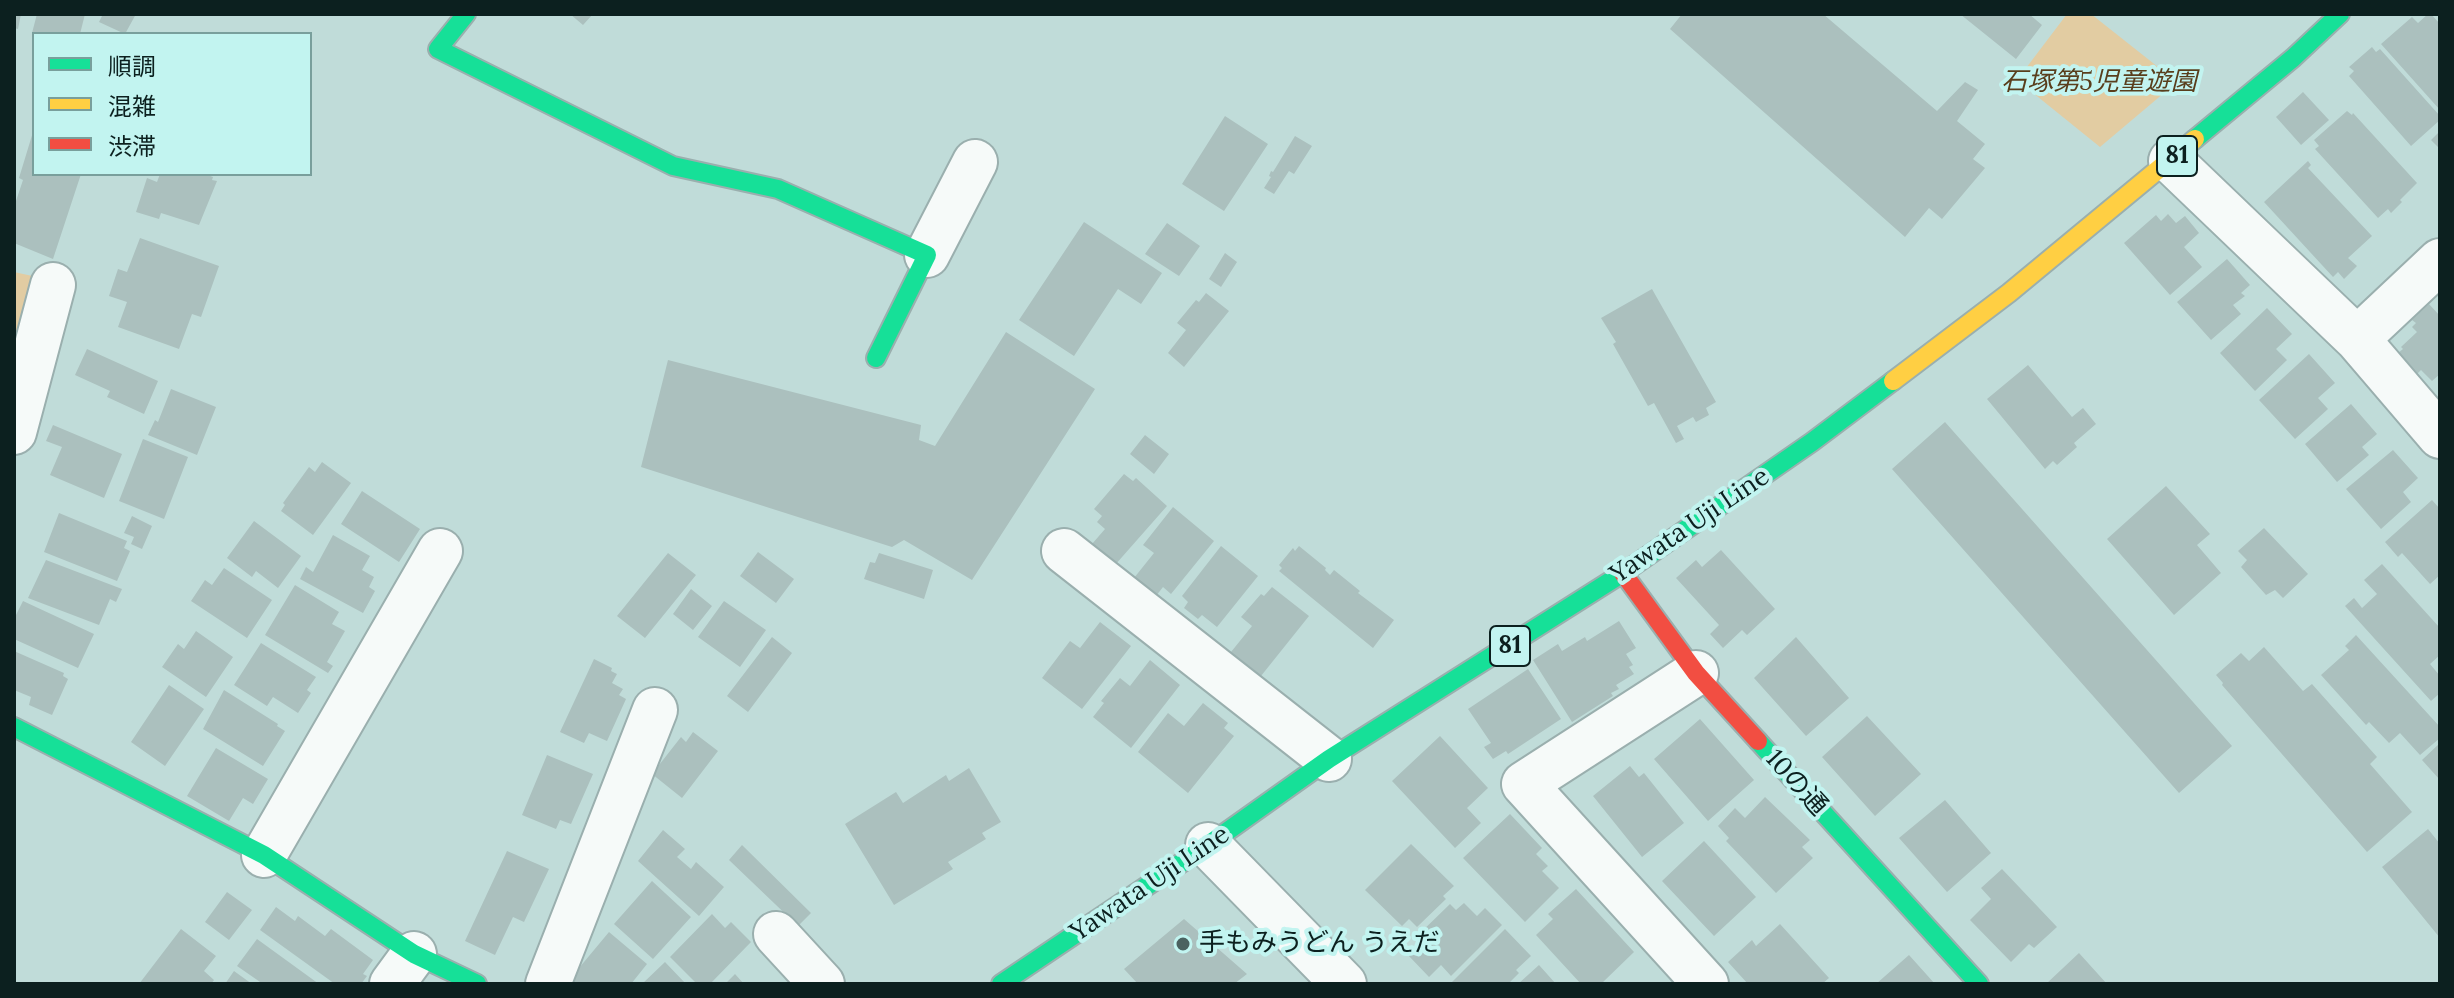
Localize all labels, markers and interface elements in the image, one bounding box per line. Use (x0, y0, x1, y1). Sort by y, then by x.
legend (32, 32, 312, 176)
text: 順調 (108, 51, 156, 82)
park label: 石塚第5児童遊園 (2001, 67, 2197, 99)
text: 混雑 (108, 91, 156, 122)
text: 渋滞 (108, 131, 156, 162)
road number: 81 (2157, 136, 2197, 176)
street label: Yawata Uji Line (1605, 461, 1775, 591)
road number: 81 (1490, 626, 1530, 666)
street label: 10の通 (1758, 744, 1834, 822)
street label: Yawata Uji Line (1065, 819, 1235, 949)
place label: 手もみうどん うえだ (1199, 928, 1440, 960)
marker: 手もみうどん うえだ (1174, 935, 1192, 953)

